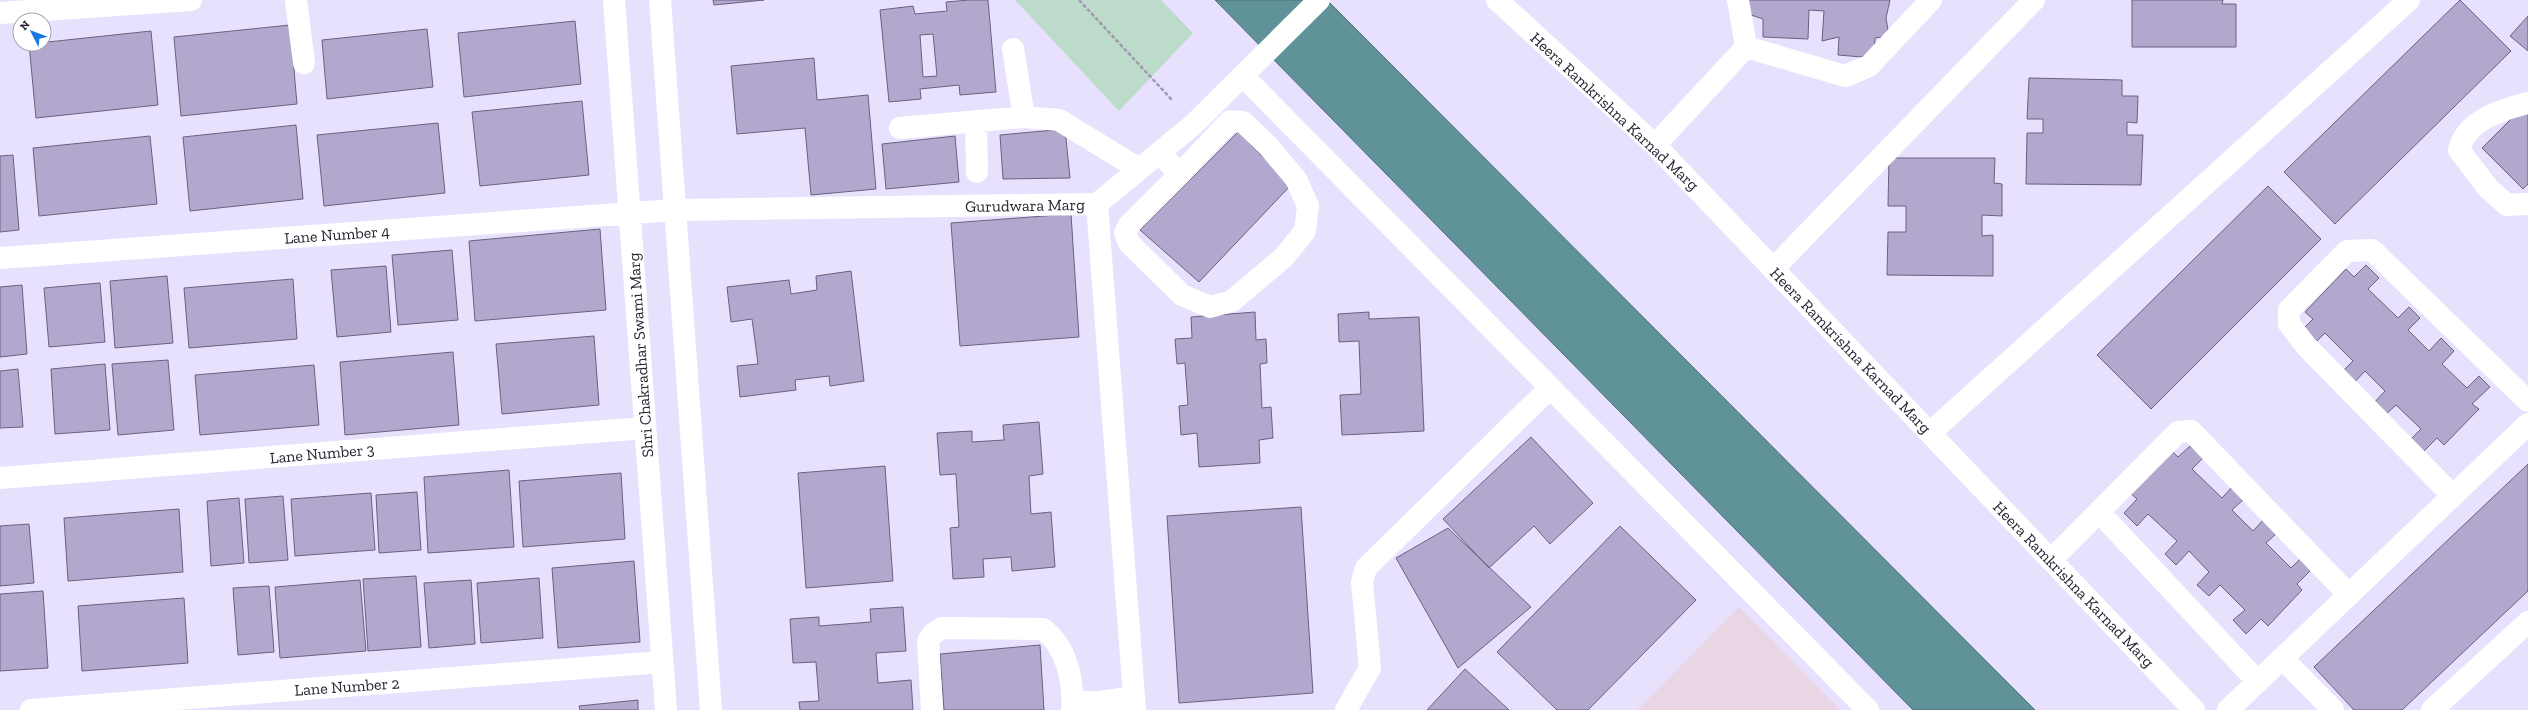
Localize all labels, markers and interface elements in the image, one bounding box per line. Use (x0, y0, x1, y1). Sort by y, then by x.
north arrow (12, 12, 52, 52)
text: N (17, 18, 33, 33)
street label: Heera Ramkrishna Karnad Marg (1526, 28, 1703, 195)
street label: Gurudwara Marg (965, 195, 1085, 216)
street label: Lane Number 4 (284, 221, 391, 248)
street label: Shri Chakradhar Swami Marg (624, 252, 657, 458)
street label: Heera Ramkrishna Karnad Marg (1766, 263, 1935, 437)
street label: Lane Number 3 (269, 439, 375, 468)
street label: Heera Ramkrishna Karnad Marg (1989, 497, 2158, 671)
street label: Lane Number 2 (294, 673, 400, 700)

